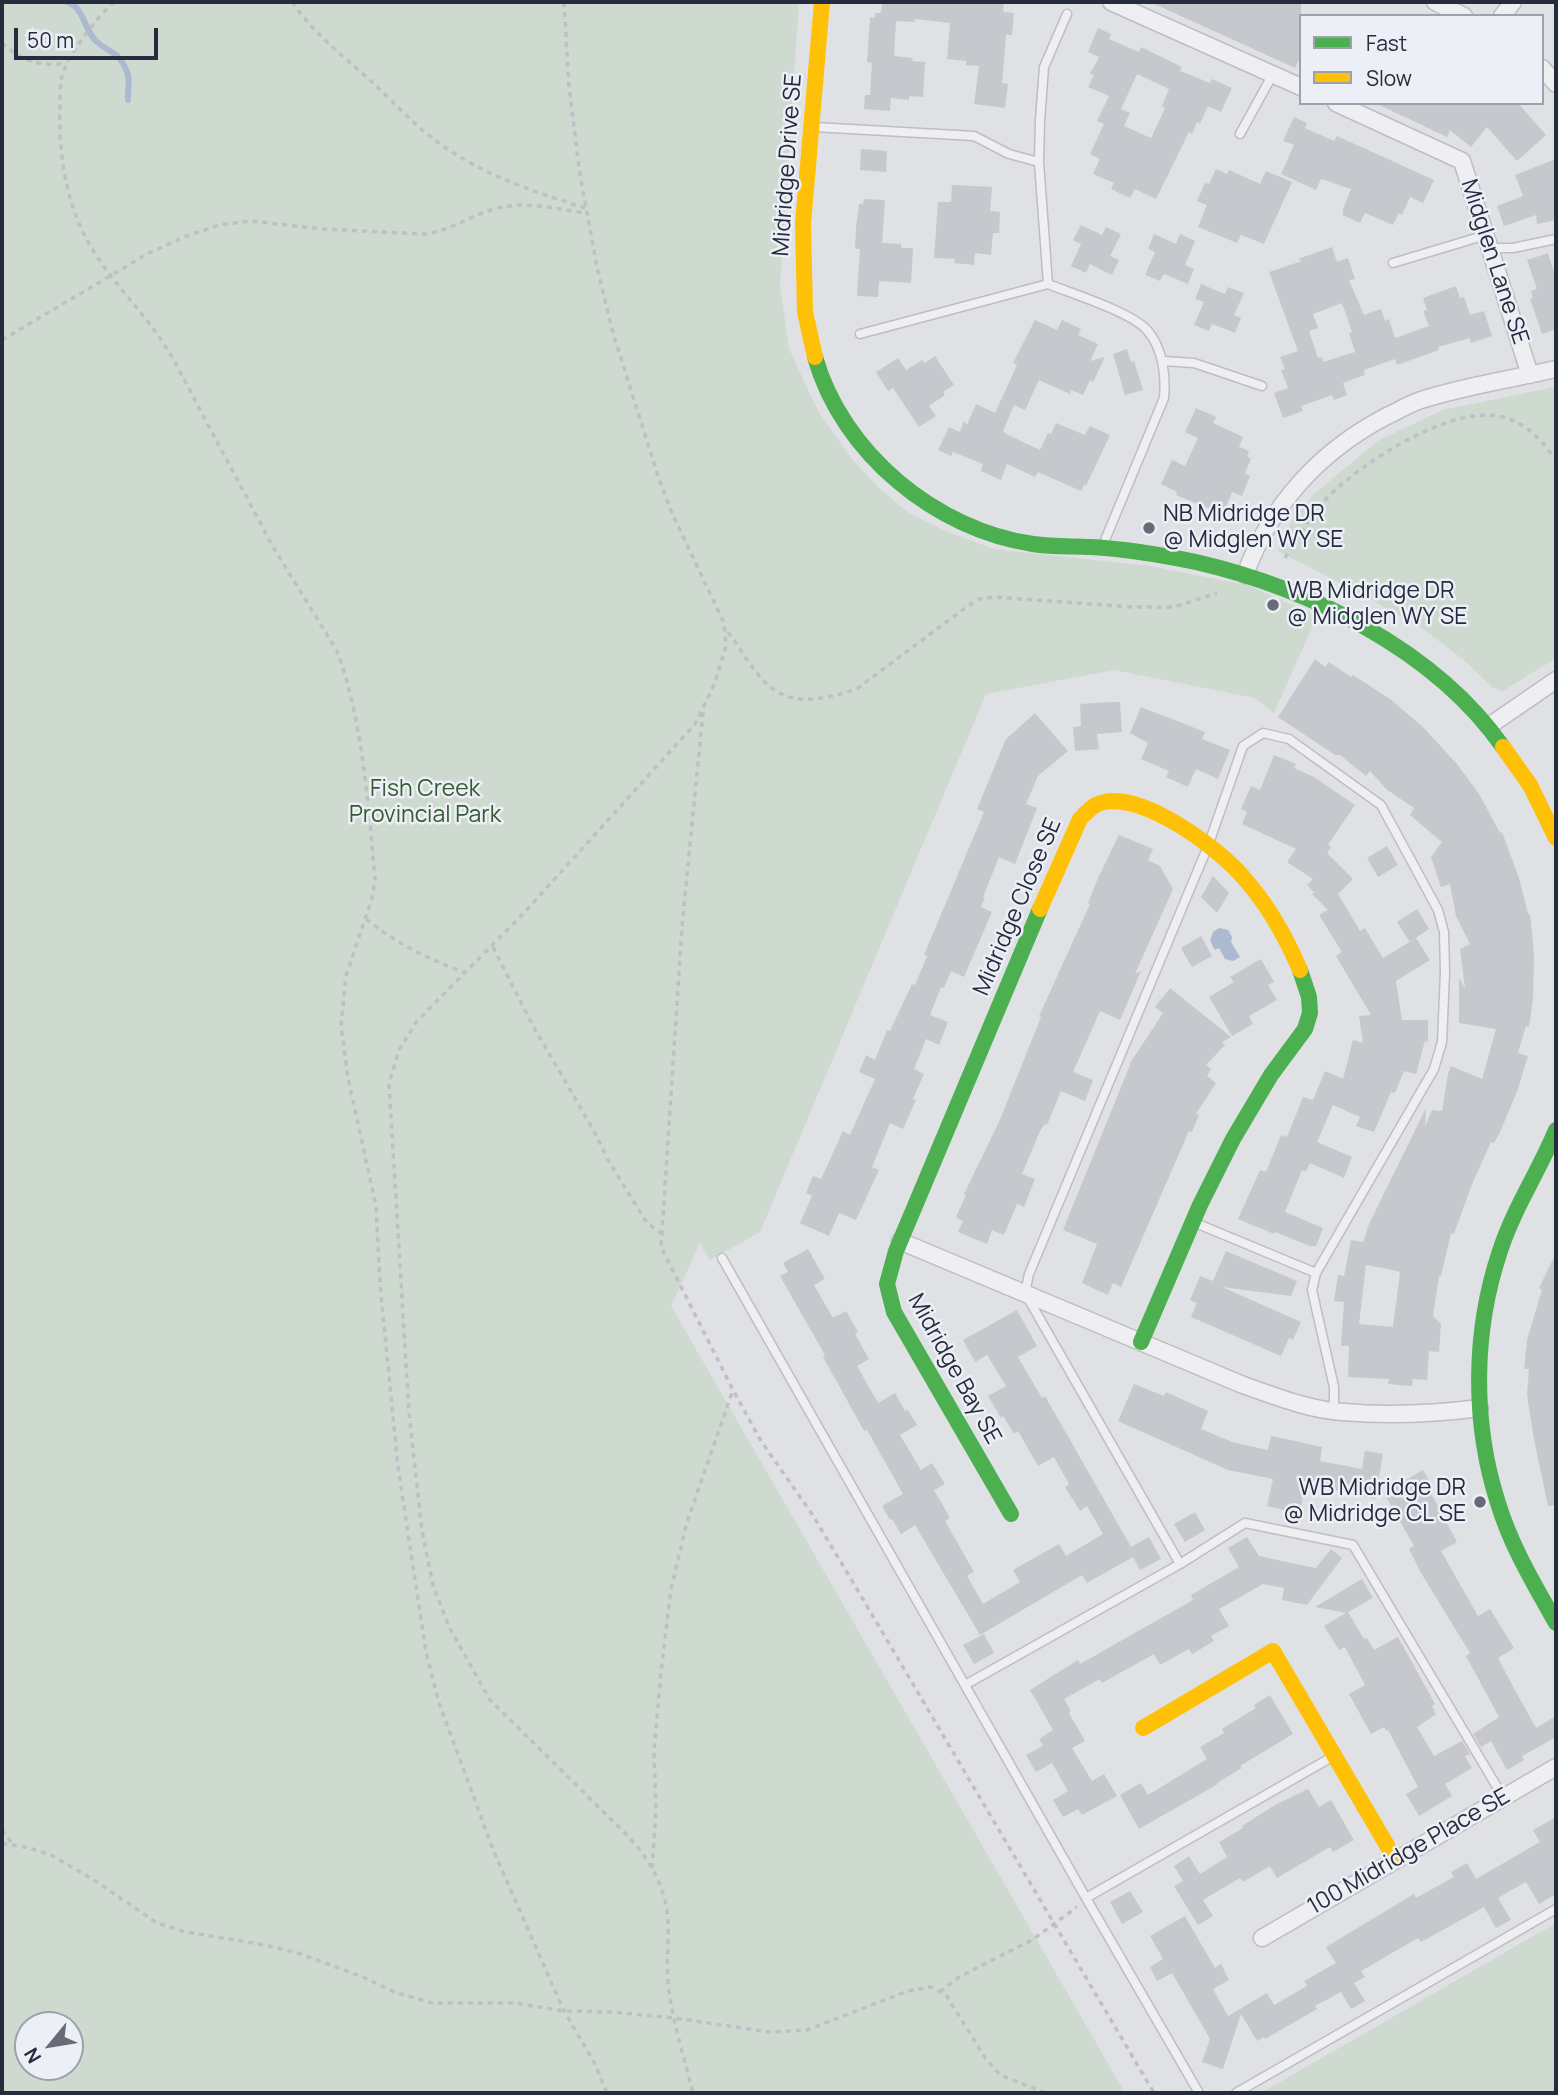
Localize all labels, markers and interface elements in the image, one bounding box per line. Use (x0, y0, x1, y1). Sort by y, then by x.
scale bar (18, 14, 161, 58)
legend (1299, 14, 1544, 105)
text: 50 m (27, 26, 74, 54)
text: Fast (1366, 29, 1407, 57)
text: Slow (1366, 64, 1412, 92)
street label: Midridge Drive SE (768, 73, 808, 257)
street label: Midglen Lane SE (1454, 176, 1534, 348)
place label: NB Midridge DR @ Midglen WY SE (1163, 501, 1343, 555)
marker: NB Midridge DR @ Midglen WY SE (1141, 520, 1157, 536)
place label: WB Midridge DR @ Midglen WY SE (1287, 578, 1467, 632)
marker: WB Midridge DR @ Midglen WY SE (1265, 597, 1281, 613)
park label: Fish Creek Provincial Park (349, 776, 501, 830)
street label: Midridge Close SE (968, 814, 1068, 1000)
street label: Midridge Bay SE (901, 1289, 1007, 1449)
place label: WB Midridge DR @ Midridge CL SE (1283, 1475, 1466, 1529)
marker: WB Midridge DR @ Midridge CL SE (1472, 1494, 1488, 1510)
street label: 100 Midridge Place SE (1303, 1783, 1515, 1921)
north arrow (14, 2011, 84, 2081)
text: N (18, 2043, 47, 2068)

